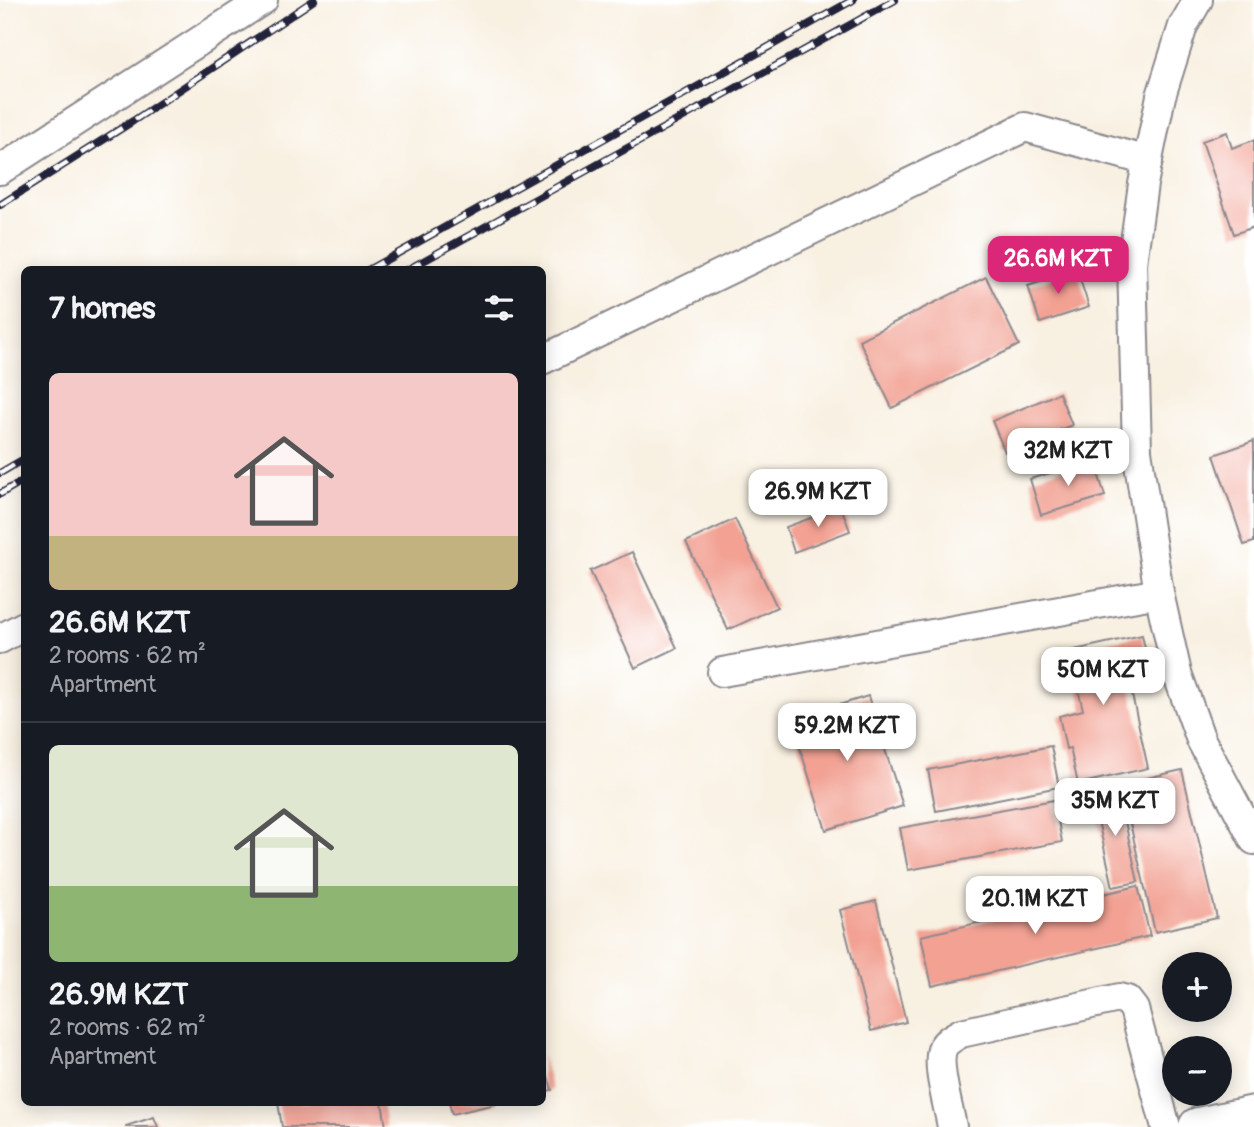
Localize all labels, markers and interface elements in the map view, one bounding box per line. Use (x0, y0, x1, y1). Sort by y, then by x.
pin: 26.6M KZT (978, 236, 1138, 296)
text: 26.6M KZT (1004, 244, 1112, 273)
icon: filters (480, 289, 518, 327)
text: 7 homes (49, 290, 156, 327)
icon: home (221, 418, 347, 544)
pin: 32M KZT (1003, 428, 1133, 488)
text: 32M KZT (1023, 436, 1113, 465)
pin: 26.9M KZT (738, 470, 898, 529)
text: 26.9M KZT (765, 477, 872, 506)
text: 26.6M KZT (49, 604, 191, 641)
text: 2 rooms · 62 m² (49, 641, 206, 670)
pin: 50M KZT (1038, 648, 1168, 707)
text: 50M KZT (1057, 655, 1149, 684)
text: Apartment (49, 670, 156, 699)
pin: 59.2M KZT (767, 704, 927, 763)
text: 59.2M KZT (794, 711, 900, 740)
pin: 35M KZT (1050, 778, 1180, 838)
text: 35M KZT (1070, 786, 1160, 815)
icon: home (221, 790, 347, 916)
pin: 20.1M KZT (955, 876, 1115, 936)
text: 20.1M KZT (982, 884, 1088, 913)
map controls (1162, 952, 1232, 1106)
button: + (1162, 952, 1232, 1022)
text: 26.9M KZT (49, 976, 189, 1013)
text: 2 rooms · 62 m² (49, 1013, 206, 1042)
button: − (1162, 1036, 1232, 1106)
text: Apartment (49, 1042, 156, 1071)

